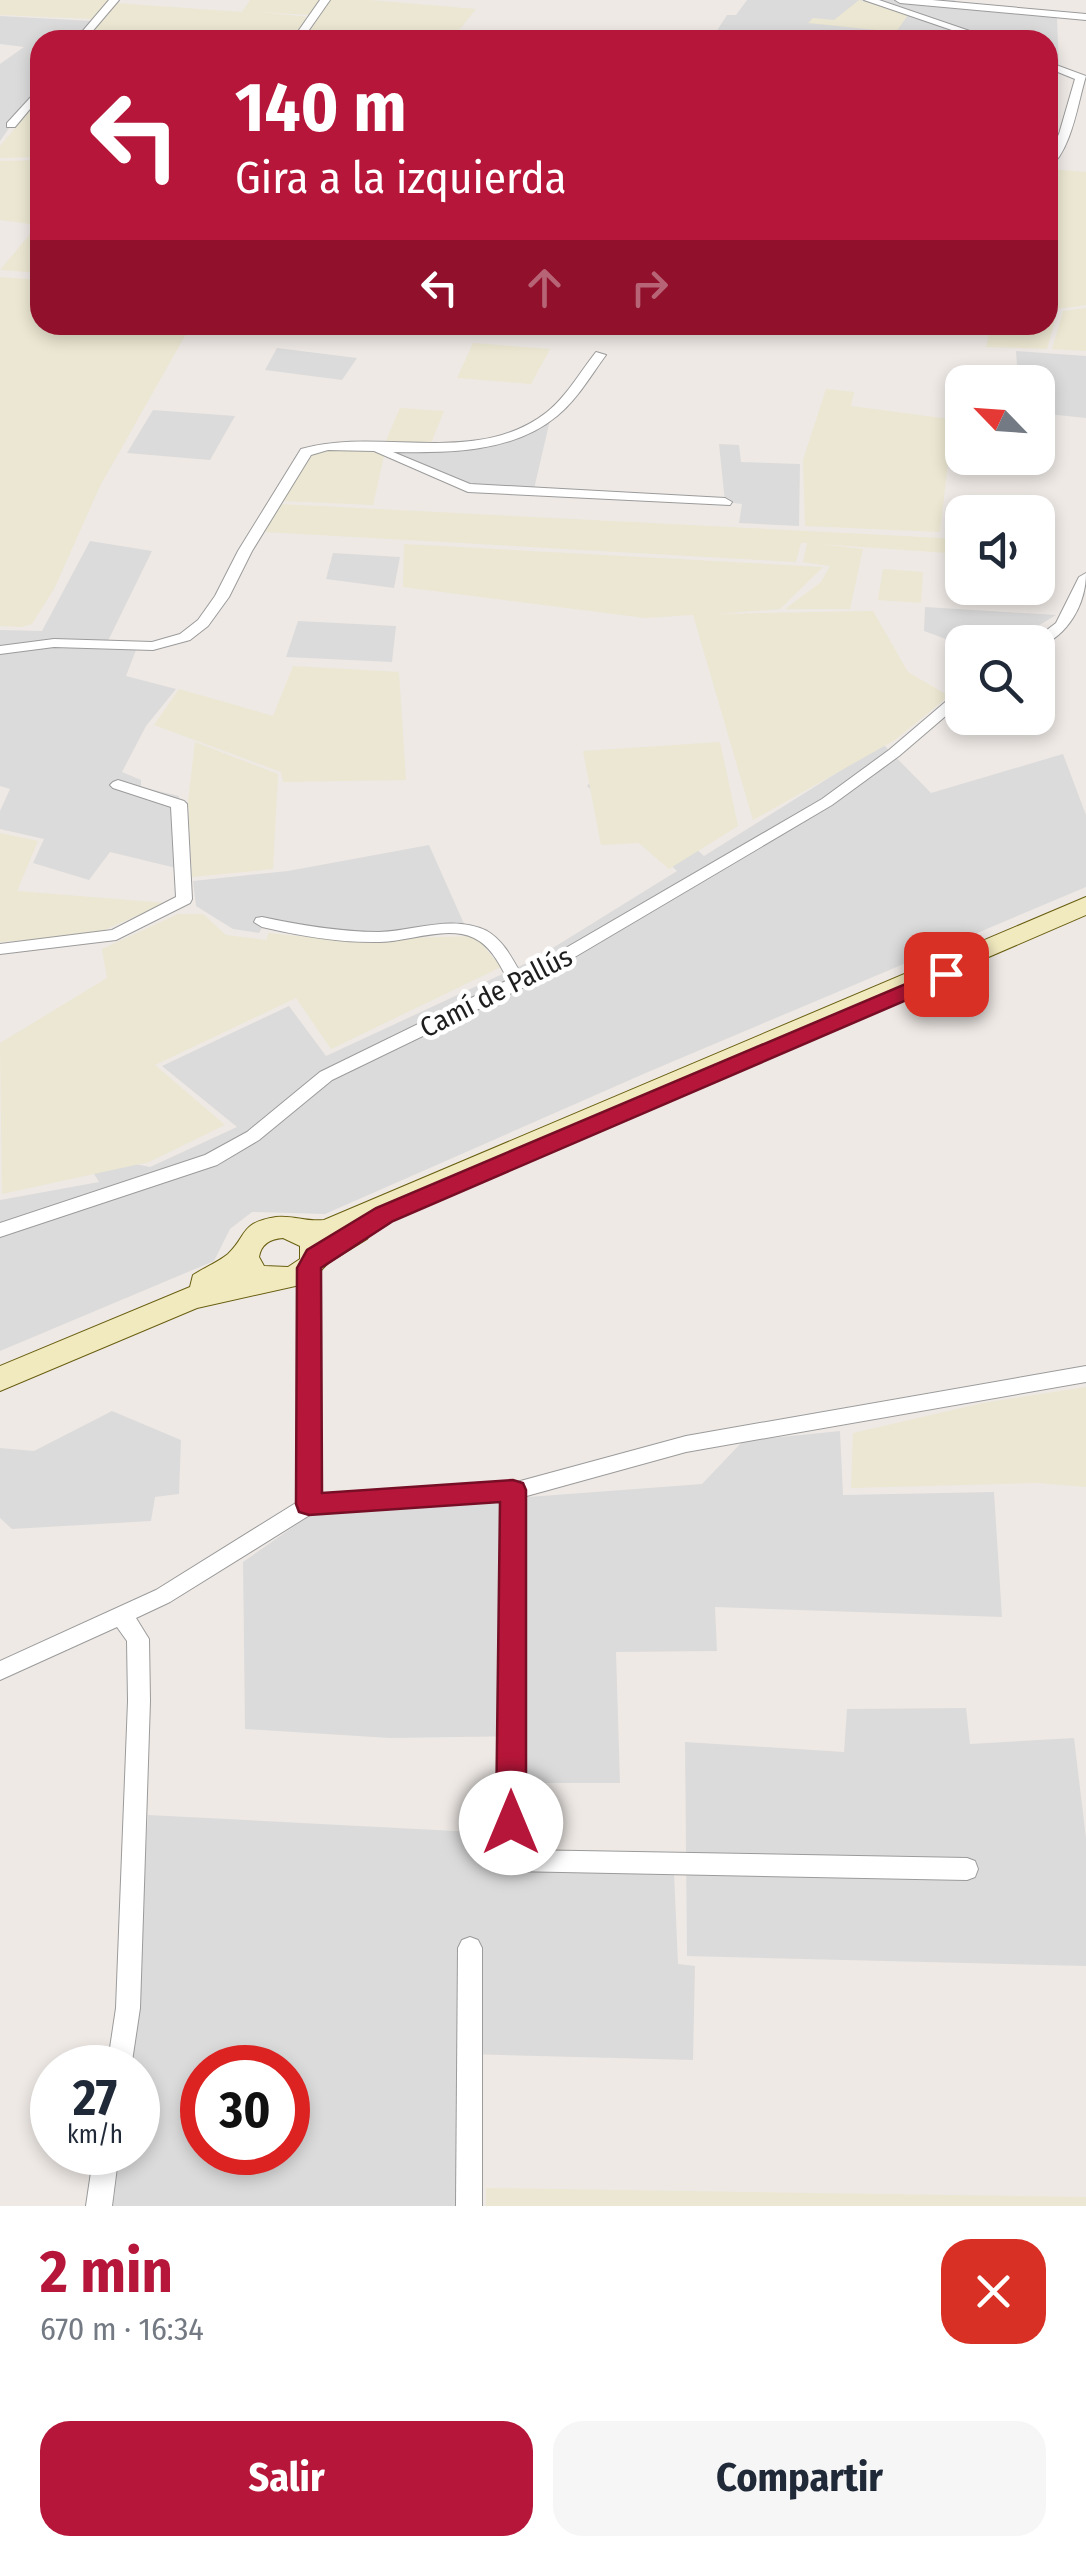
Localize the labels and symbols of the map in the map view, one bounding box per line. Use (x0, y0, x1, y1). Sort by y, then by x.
north arrow (945, 365, 1055, 475)
pin (904, 932, 989, 1017)
street label: Camí de Pallús (414, 940, 578, 1044)
position arrow (459, 1771, 563, 1875)
speed limit sign: 30 (180, 2045, 310, 2175)

